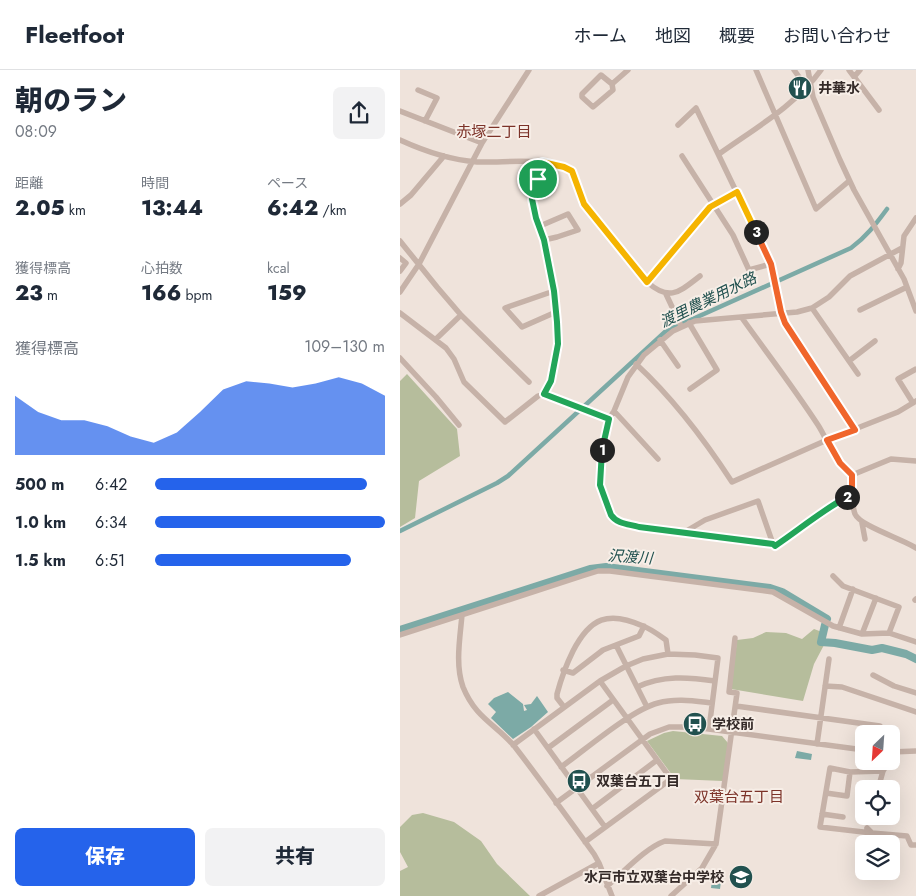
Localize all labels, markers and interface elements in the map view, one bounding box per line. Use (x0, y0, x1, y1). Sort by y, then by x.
text: Fleetfoot (25, 17, 124, 52)
text: ホーム (574, 23, 627, 49)
text: 地図 (655, 23, 691, 49)
text: 概要 (719, 23, 755, 49)
text: お問い合わせ (783, 23, 891, 49)
restaurant icon: 井華水 (787, 75, 813, 101)
place label: 井華水 (818, 78, 860, 98)
text: 朝のラン (15, 80, 127, 121)
button: share (333, 87, 385, 139)
text: 08:09 (15, 120, 57, 143)
district label: 赤塚二丁目 (456, 121, 532, 143)
pin (517, 158, 559, 200)
icon: arrive (524, 165, 552, 193)
text: 距離 (15, 173, 43, 193)
text: 時間 (141, 173, 169, 193)
text: ペース (267, 173, 308, 193)
text: 2.05 (15, 193, 65, 223)
text: 13:44 (141, 193, 203, 223)
text: 6:42 (267, 193, 318, 223)
text: km (65, 200, 86, 220)
text: /km (318, 200, 347, 220)
pin: 3 (744, 220, 768, 244)
text: 3 (752, 222, 761, 242)
text: 獲得標高 (15, 258, 71, 278)
text: 心拍数 (141, 258, 183, 278)
text: kcal (267, 258, 290, 278)
water label: 渡里農業用水路 (656, 266, 762, 333)
text: 23 (15, 278, 43, 308)
text: 166 (141, 278, 181, 308)
text: 159 (267, 278, 307, 308)
text: m (43, 285, 58, 305)
text: bpm (181, 285, 212, 305)
text: 109–130 m (304, 335, 385, 358)
text: 獲得標高 (15, 337, 79, 360)
pin: 1 (590, 438, 614, 462)
text: 1 (599, 440, 606, 460)
text: 500 m (15, 473, 64, 496)
text: 6:42 (95, 473, 127, 496)
pin: 2 (834, 484, 860, 510)
text: 2 (843, 487, 852, 507)
text: 1.0 km (15, 511, 66, 534)
text: 6:34 (95, 511, 127, 534)
water label: 沢渡川 (607, 544, 655, 570)
text: 1.5 km (15, 549, 66, 572)
text: 6:51 (95, 549, 125, 572)
bus stop icon: 学校前 (682, 711, 708, 737)
place label: 学校前 (712, 714, 754, 734)
north arrow (855, 725, 900, 770)
map controls (855, 725, 900, 880)
bus stop icon: 双葉台五丁目 (566, 768, 592, 794)
place label: 双葉台五丁目 (596, 771, 680, 791)
button: locate (855, 780, 900, 825)
district label: 双葉台五丁目 (694, 786, 784, 808)
button: 保存 (15, 828, 195, 886)
button: 共有 (205, 828, 385, 886)
button: layers (855, 835, 900, 880)
school or university icon: 水戸市立双葉台中学校 (728, 864, 754, 890)
place label: 水戸市立双葉台中学校 (584, 867, 724, 887)

